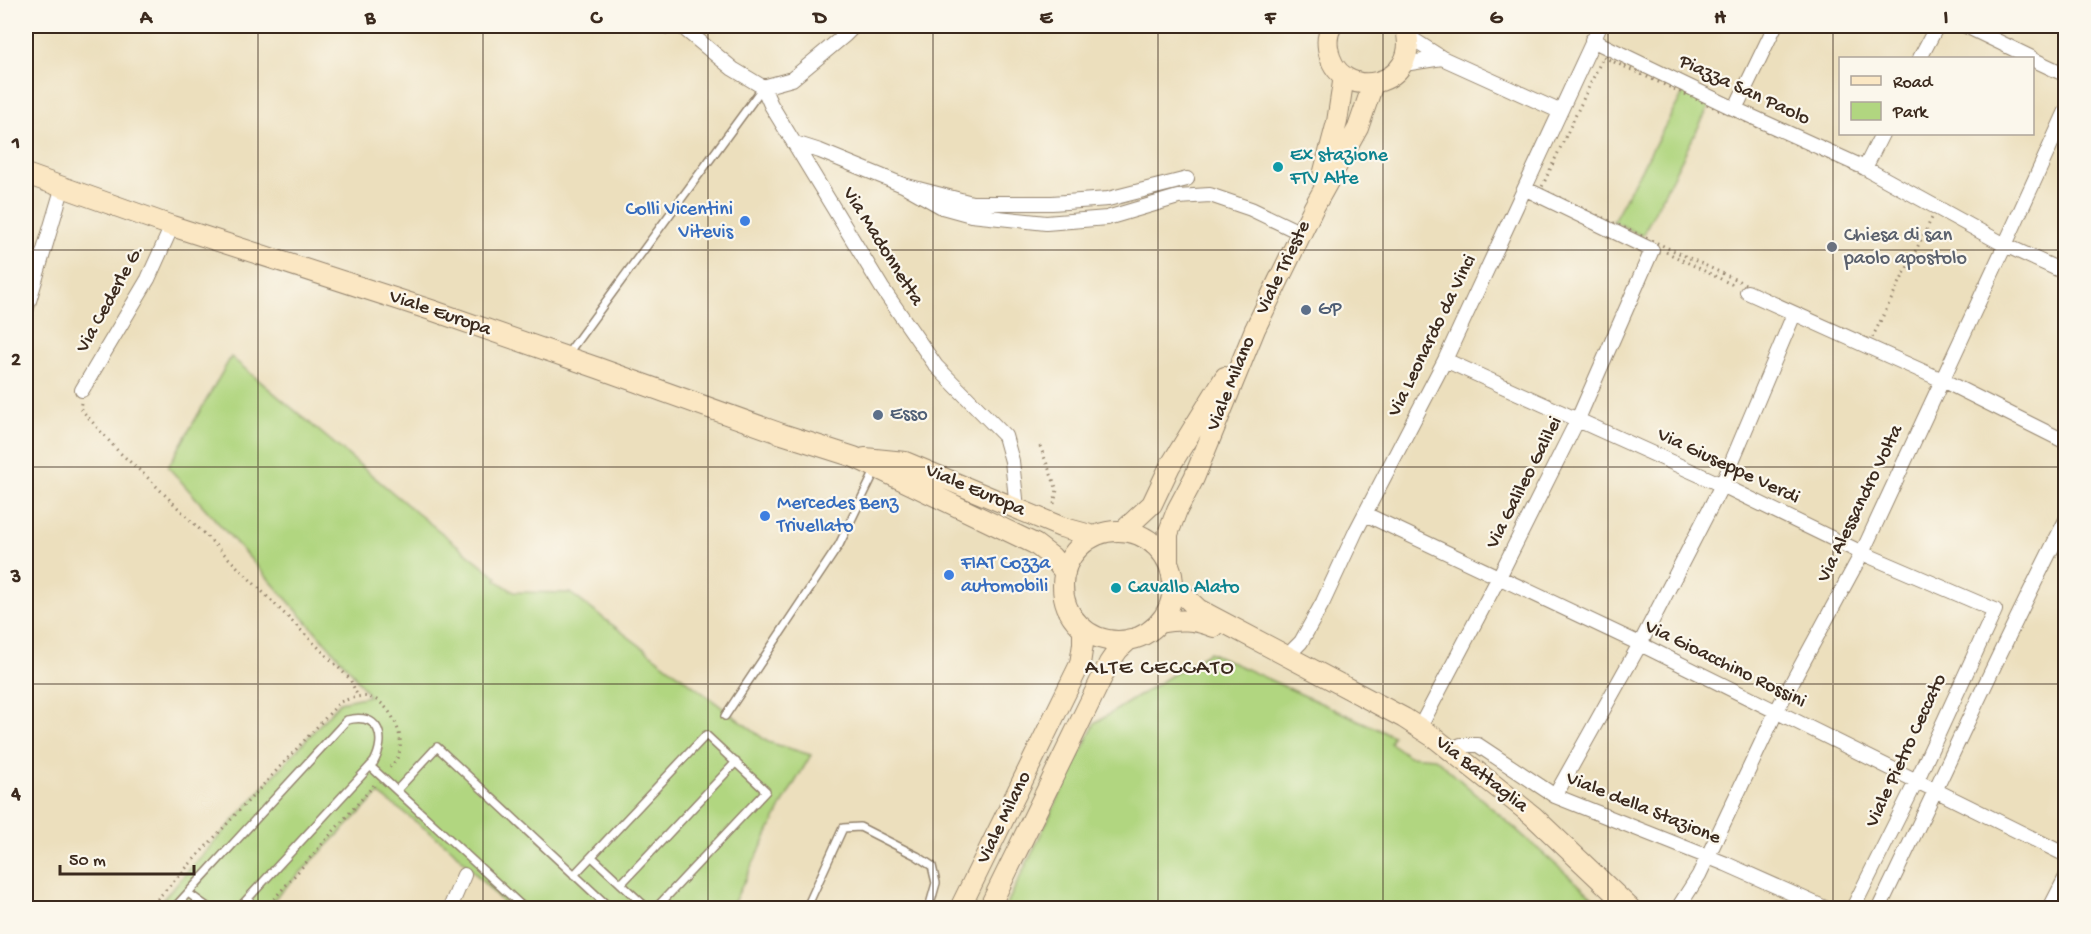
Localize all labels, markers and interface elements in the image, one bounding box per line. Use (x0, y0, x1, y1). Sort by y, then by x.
text: A (139, 8, 154, 31)
text: B (364, 8, 376, 31)
text: C (590, 8, 604, 31)
text: D (811, 8, 827, 31)
text: E (1040, 8, 1054, 31)
text: F (1264, 8, 1277, 31)
text: G (1490, 8, 1504, 31)
text: H (1714, 8, 1726, 31)
text: I (1944, 8, 1949, 31)
street label: Piazza San Paolo (1674, 50, 1813, 131)
legend (1839, 57, 2034, 135)
text: Road (1893, 73, 1934, 94)
text: Park (1892, 103, 1929, 124)
text: 1 (11, 133, 20, 156)
place label: Ex stazione FTV Alte (1289, 145, 1388, 191)
marker: Ex stazione FTV Alte (1271, 160, 1285, 174)
street label: Via Madonnetta (836, 183, 928, 311)
place label: Colli Vicentini Vitevis (625, 199, 734, 245)
marker: Colli Vicentini Vitevis (738, 214, 752, 228)
street label: Viale Trieste (1251, 217, 1317, 319)
place label: Chiesa di san paolo apostolo (1843, 225, 1967, 271)
marker: Chiesa di san paolo apostolo (1825, 240, 1839, 254)
street label: Via Cederle G. (71, 241, 150, 358)
street label: Via Leonardo da Vinci (1383, 251, 1482, 422)
street label: Viale Europa (385, 286, 495, 342)
place label: GP (1318, 299, 1343, 322)
marker: GP (1299, 303, 1313, 317)
street label: Viale Milano (1202, 333, 1261, 435)
text: 2 (11, 350, 21, 373)
place label: Esso (890, 404, 928, 427)
marker: Esso (871, 408, 885, 422)
street label: Via Galileo Galilei (1481, 413, 1568, 554)
street label: Via Alessandro Volta (1812, 421, 1909, 587)
street label: Via Giuseppe Verdi (1652, 423, 1803, 510)
street label: Viale Europa (921, 459, 1029, 523)
place label: Mercedes Benz Trivellato (776, 493, 900, 539)
marker: Mercedes Benz Trivellato (758, 509, 772, 523)
place label: FIAT Cozza automobili (960, 553, 1051, 599)
text: 3 (10, 567, 21, 590)
marker: FIAT Cozza automobili (942, 568, 956, 582)
place label: Cavallo Alato (1128, 577, 1240, 600)
marker: Cavallo Alato (1109, 581, 1123, 595)
street label: Via Gioacchino Rossini (1640, 615, 1809, 714)
district label: ALTE CECCATO (1085, 656, 1235, 682)
street label: Viale Pietro Ceccato (1861, 671, 1953, 832)
street label: Via Battaglia (1429, 731, 1533, 819)
street label: Viale della Stazione (1561, 767, 1724, 851)
street label: Viale Milano (972, 768, 1037, 869)
text: 4 (10, 784, 21, 807)
scale bar (60, 838, 194, 876)
text: 50 m (69, 851, 106, 872)

